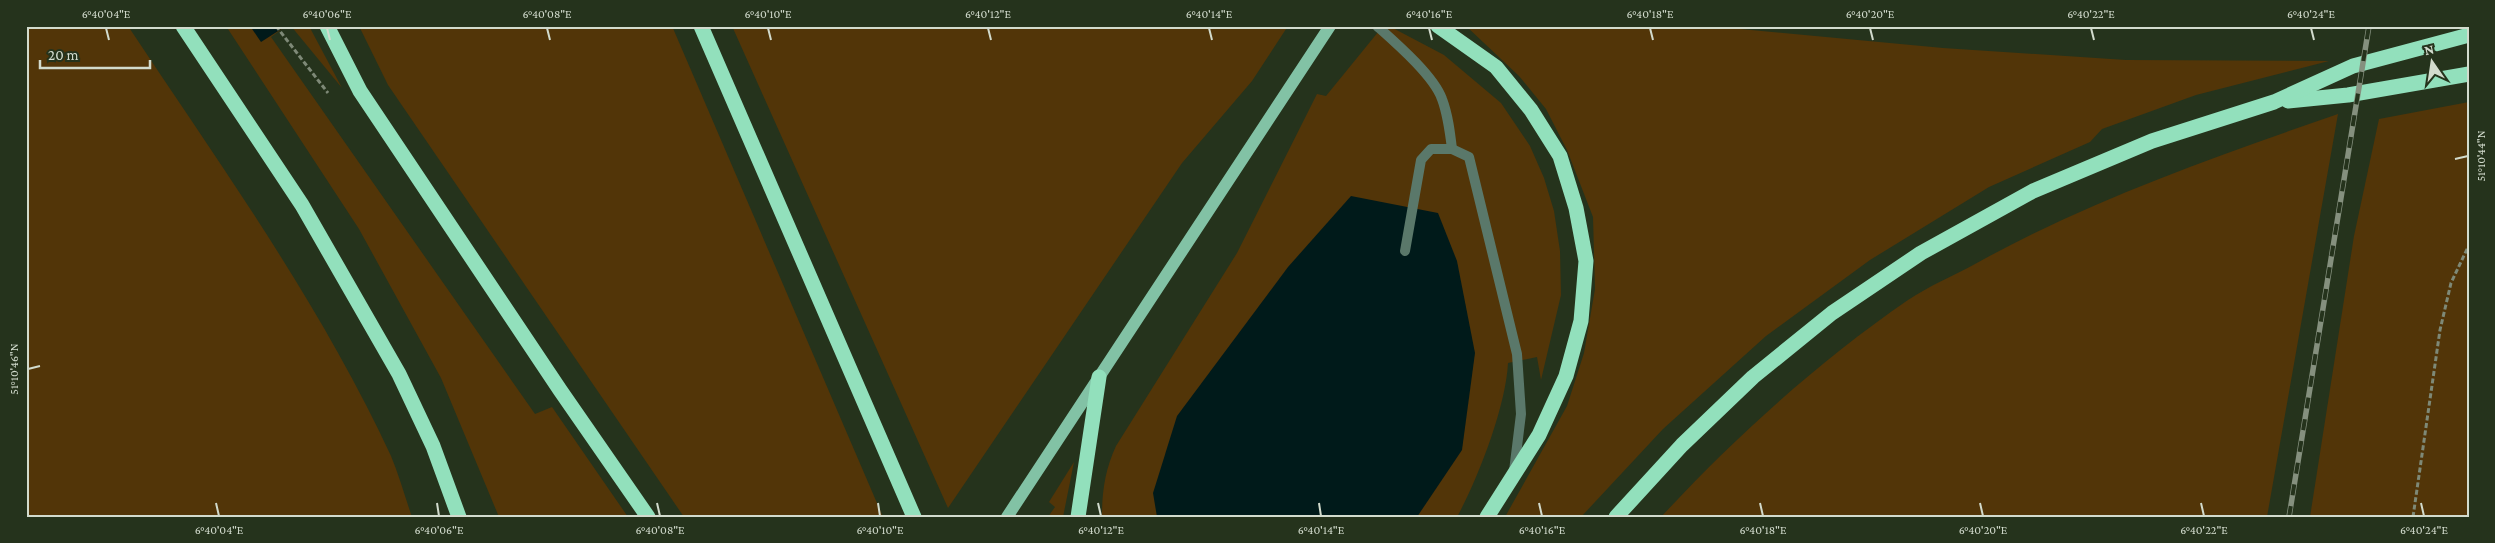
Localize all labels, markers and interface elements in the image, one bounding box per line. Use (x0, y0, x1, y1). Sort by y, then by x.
text: 6°40'04"E (82, 7, 131, 21)
text: 6°40'06"E (303, 7, 352, 21)
text: 6°40'08"E (522, 7, 572, 21)
text: 6°40'10"E (744, 7, 792, 21)
text: 6°40'12"E (965, 7, 1012, 21)
text: 6°40'14"E (1186, 7, 1233, 21)
text: 6°40'16"E (1406, 7, 1453, 21)
text: 6°40'18"E (1627, 7, 1674, 21)
text: 6°40'20"E (1846, 7, 1895, 21)
text: 6°40'22"E (2067, 7, 2115, 21)
text: 6°40'24"E (2287, 7, 2335, 21)
scale bar (40, 38, 150, 70)
north arrow (2408, 38, 2458, 88)
text: N (2423, 40, 2436, 58)
text: 20 m (48, 47, 79, 63)
text: 51°10'44"N (2474, 130, 2488, 182)
text: 51°10'46"N (7, 343, 21, 395)
text: 6°40'04"E (195, 523, 244, 537)
text: 6°40'06"E (415, 523, 464, 537)
text: 6°40'08"E (635, 523, 685, 537)
text: 6°40'10"E (856, 523, 904, 537)
text: 6°40'12"E (1078, 523, 1125, 537)
text: 6°40'14"E (1298, 523, 1345, 537)
text: 6°40'16"E (1519, 523, 1566, 537)
text: 6°40'18"E (1740, 523, 1787, 537)
text: 6°40'20"E (1959, 523, 2008, 537)
text: 6°40'22"E (2180, 523, 2228, 537)
text: 6°40'24"E (2400, 523, 2448, 537)

